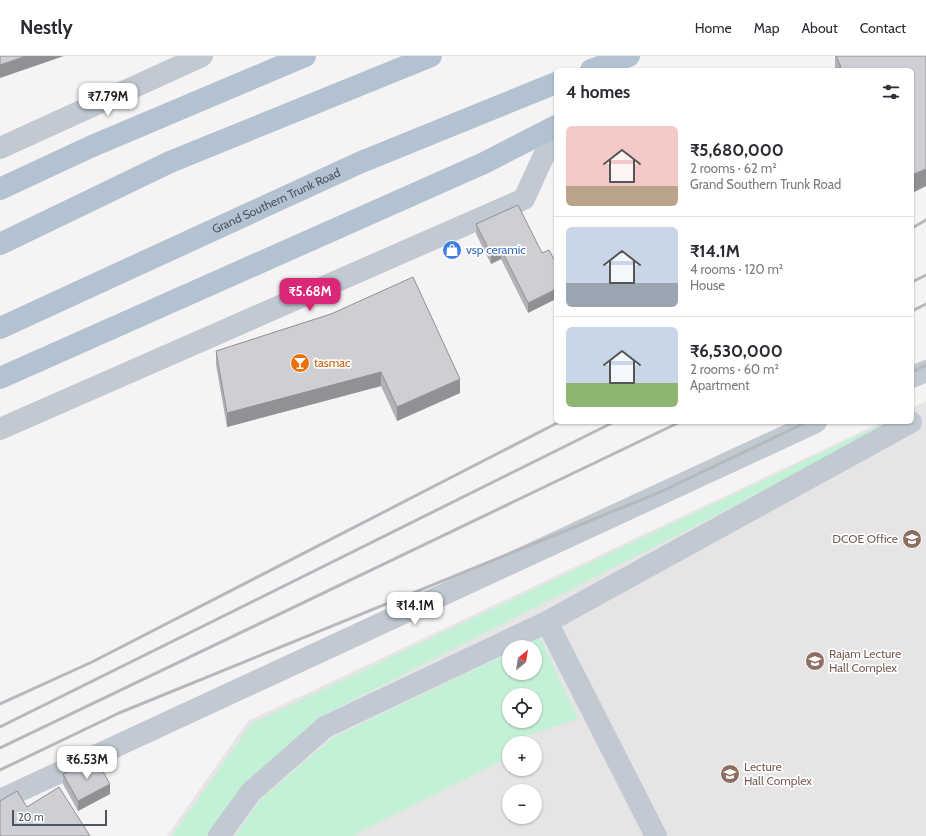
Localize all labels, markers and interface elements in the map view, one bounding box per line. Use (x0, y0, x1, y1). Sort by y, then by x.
text: Nestly (20, 16, 73, 39)
text: Home (695, 19, 732, 37)
text: Map (754, 19, 779, 37)
text: About (801, 19, 838, 37)
text: Contact (860, 19, 906, 37)
icon: filters (880, 81, 902, 103)
text: 4 homes (566, 82, 630, 102)
pin: ₹7.79M (75, 83, 141, 117)
text: ₹7.79M (88, 88, 128, 104)
text: ₹5,680,000 (690, 140, 784, 160)
icon: home (598, 142, 646, 190)
text: 2 rooms · 62 m² (690, 160, 777, 176)
street label: Grand Southern Trunk Road (209, 165, 343, 237)
text: Grand Southern Trunk Road (690, 176, 841, 192)
shop icon: vsp ceramic (441, 239, 463, 261)
text: ₹14.1M (690, 241, 740, 261)
place label: vsp ceramic (466, 242, 526, 257)
icon: home (598, 243, 646, 291)
text: 4 rooms · 120 m² (690, 261, 783, 277)
text: House (690, 277, 725, 293)
pin: ₹5.68M (277, 278, 343, 312)
text: ₹5.68M (289, 283, 331, 299)
text: ₹6,530,000 (690, 341, 783, 361)
icon: home (598, 343, 646, 391)
bar icon: tasmac (289, 352, 311, 374)
place label: tasmac (314, 355, 351, 370)
text: 2 rooms · 60 m² (690, 361, 779, 377)
text: Apartment (690, 377, 750, 393)
school or university icon: DCOE Office (901, 528, 923, 550)
place label: DCOE Office (832, 531, 898, 546)
pin: ₹14.1M (382, 592, 448, 626)
text: ₹14.1M (396, 597, 434, 613)
north arrow (502, 640, 542, 680)
map controls (502, 640, 542, 824)
place label: Rajam Lecture Hall Complex (829, 646, 901, 675)
school or university icon: Rajam Lecture Hall Complex (804, 650, 826, 672)
button: locate (502, 688, 542, 728)
button: + (502, 736, 542, 776)
pin: ₹6.53M (54, 746, 120, 780)
text: ₹6.53M (66, 751, 108, 767)
place label: Lecture Hall Complex (744, 759, 812, 788)
school or university icon: Lecture Hall Complex (719, 763, 741, 785)
button: − (502, 784, 542, 824)
scale bar (12, 808, 107, 827)
text: 20 m (18, 810, 44, 824)

